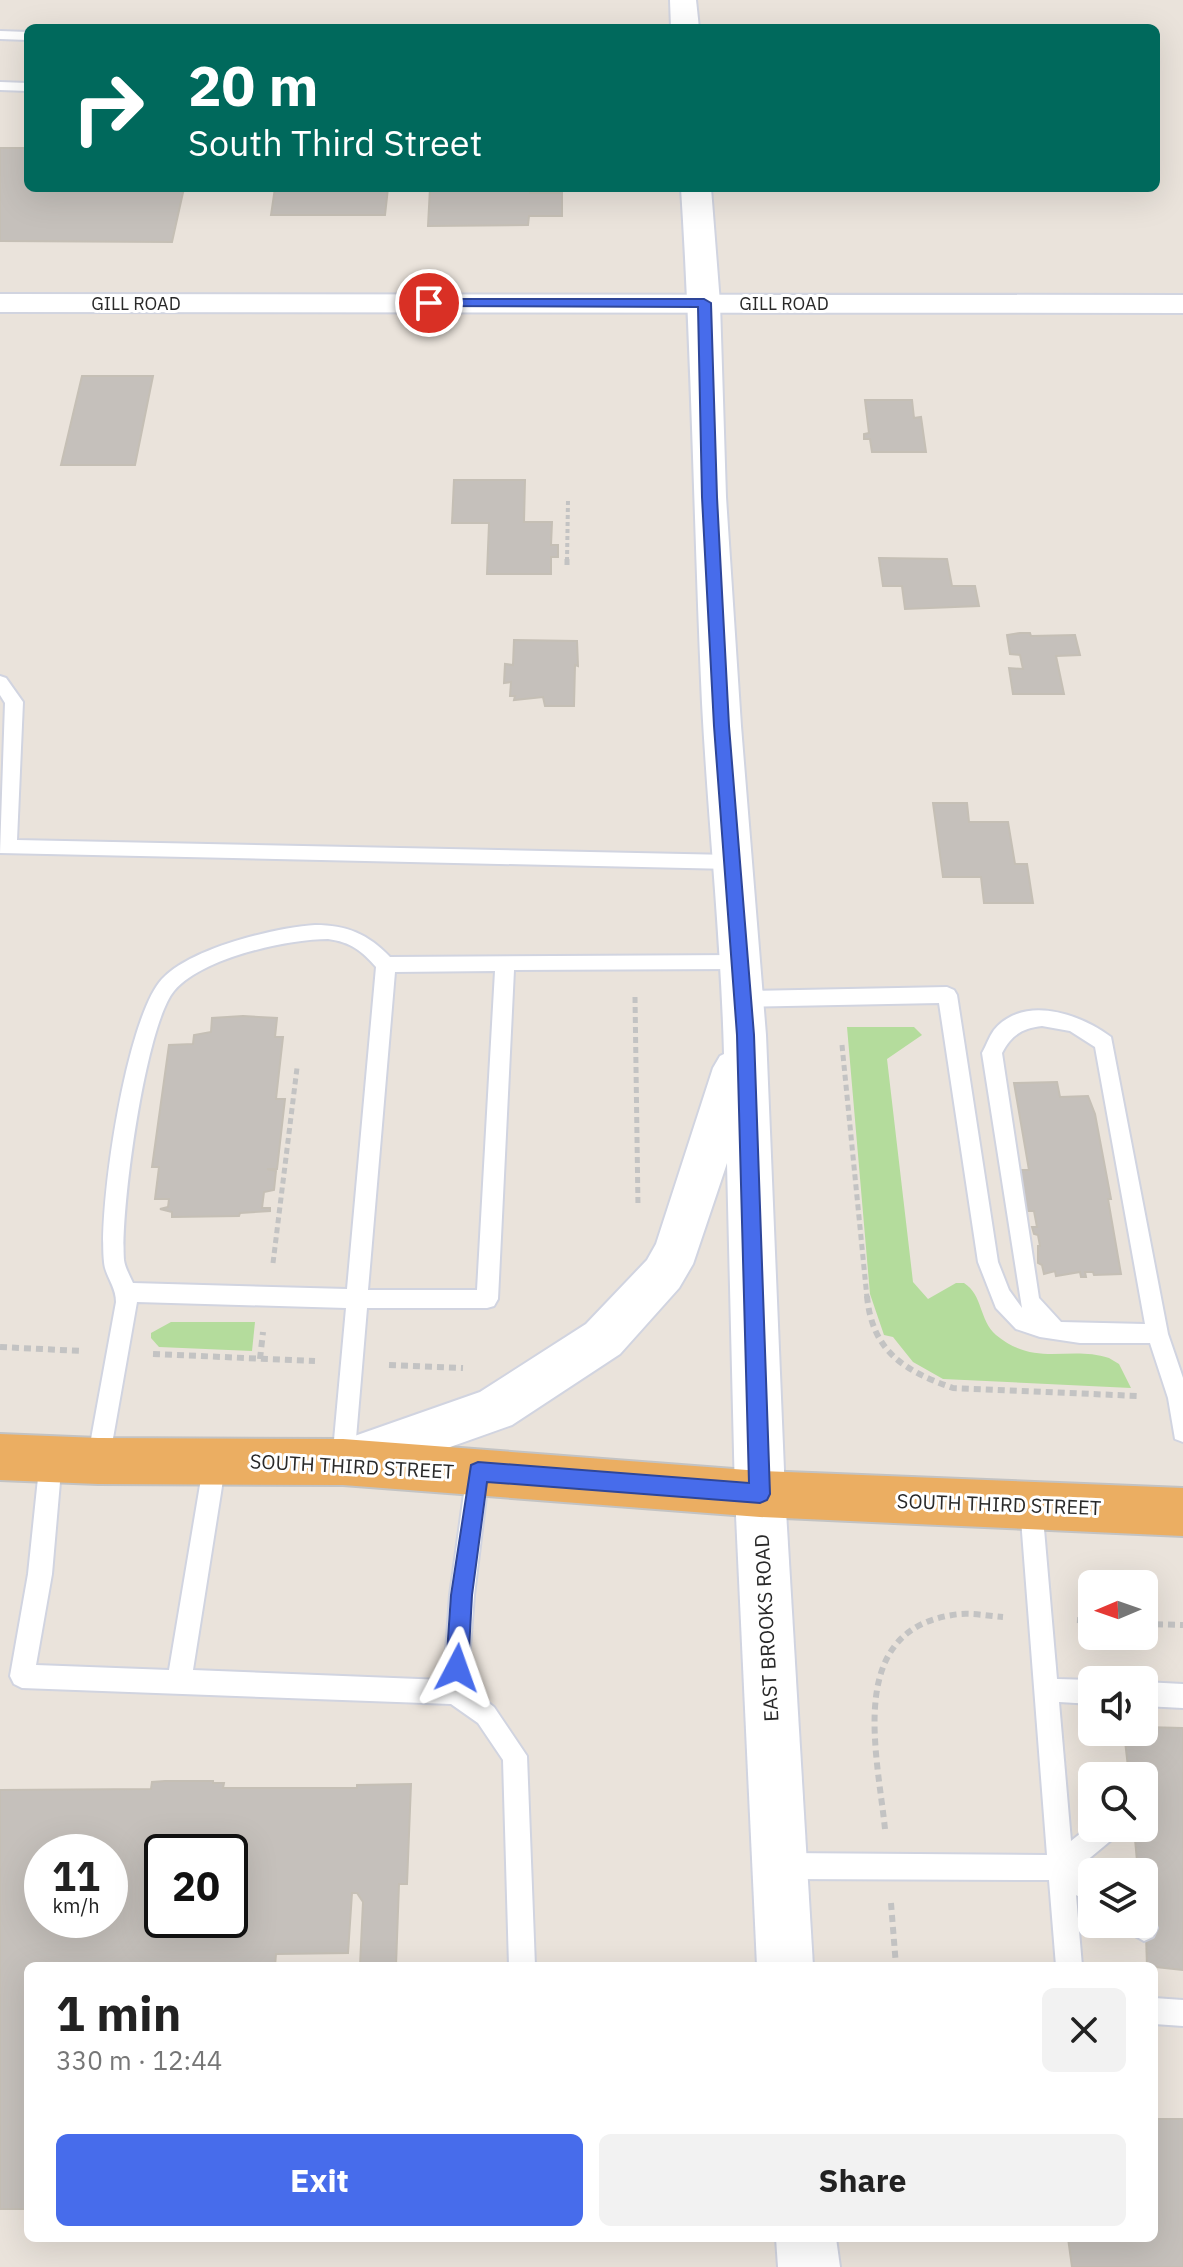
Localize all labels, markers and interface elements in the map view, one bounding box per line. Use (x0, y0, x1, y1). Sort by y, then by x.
text: 20 m (188, 49, 318, 121)
icon: right (56, 56, 160, 160)
text: South Third Street (188, 119, 482, 166)
pin (395, 269, 463, 337)
icon: arrive (407, 281, 451, 325)
street label: GILL ROAD (91, 292, 181, 315)
street label: GILL ROAD (739, 292, 829, 315)
street label: SOUTH THIRD STREET (249, 1447, 455, 1485)
street label: SOUTH THIRD STREET (896, 1487, 1102, 1521)
street label: EAST BROOKS ROAD (748, 1534, 784, 1722)
north arrow (1078, 1570, 1158, 1650)
map controls (1078, 1570, 1158, 1938)
position arrow (415, 1626, 499, 1710)
button: sound (1078, 1666, 1158, 1746)
button: search (1078, 1762, 1158, 1842)
speed limit sign: 20 (144, 1834, 248, 1938)
text: 11 (52, 1850, 100, 1902)
button: layers (1078, 1858, 1158, 1938)
text: km/h (52, 1892, 100, 1919)
text: 1 min (56, 1982, 181, 2044)
button: close (1042, 1988, 1126, 2072)
text: 330 m · 12:44 (56, 2043, 222, 2077)
button: Exit (56, 2134, 583, 2226)
button: Share (599, 2134, 1126, 2226)

